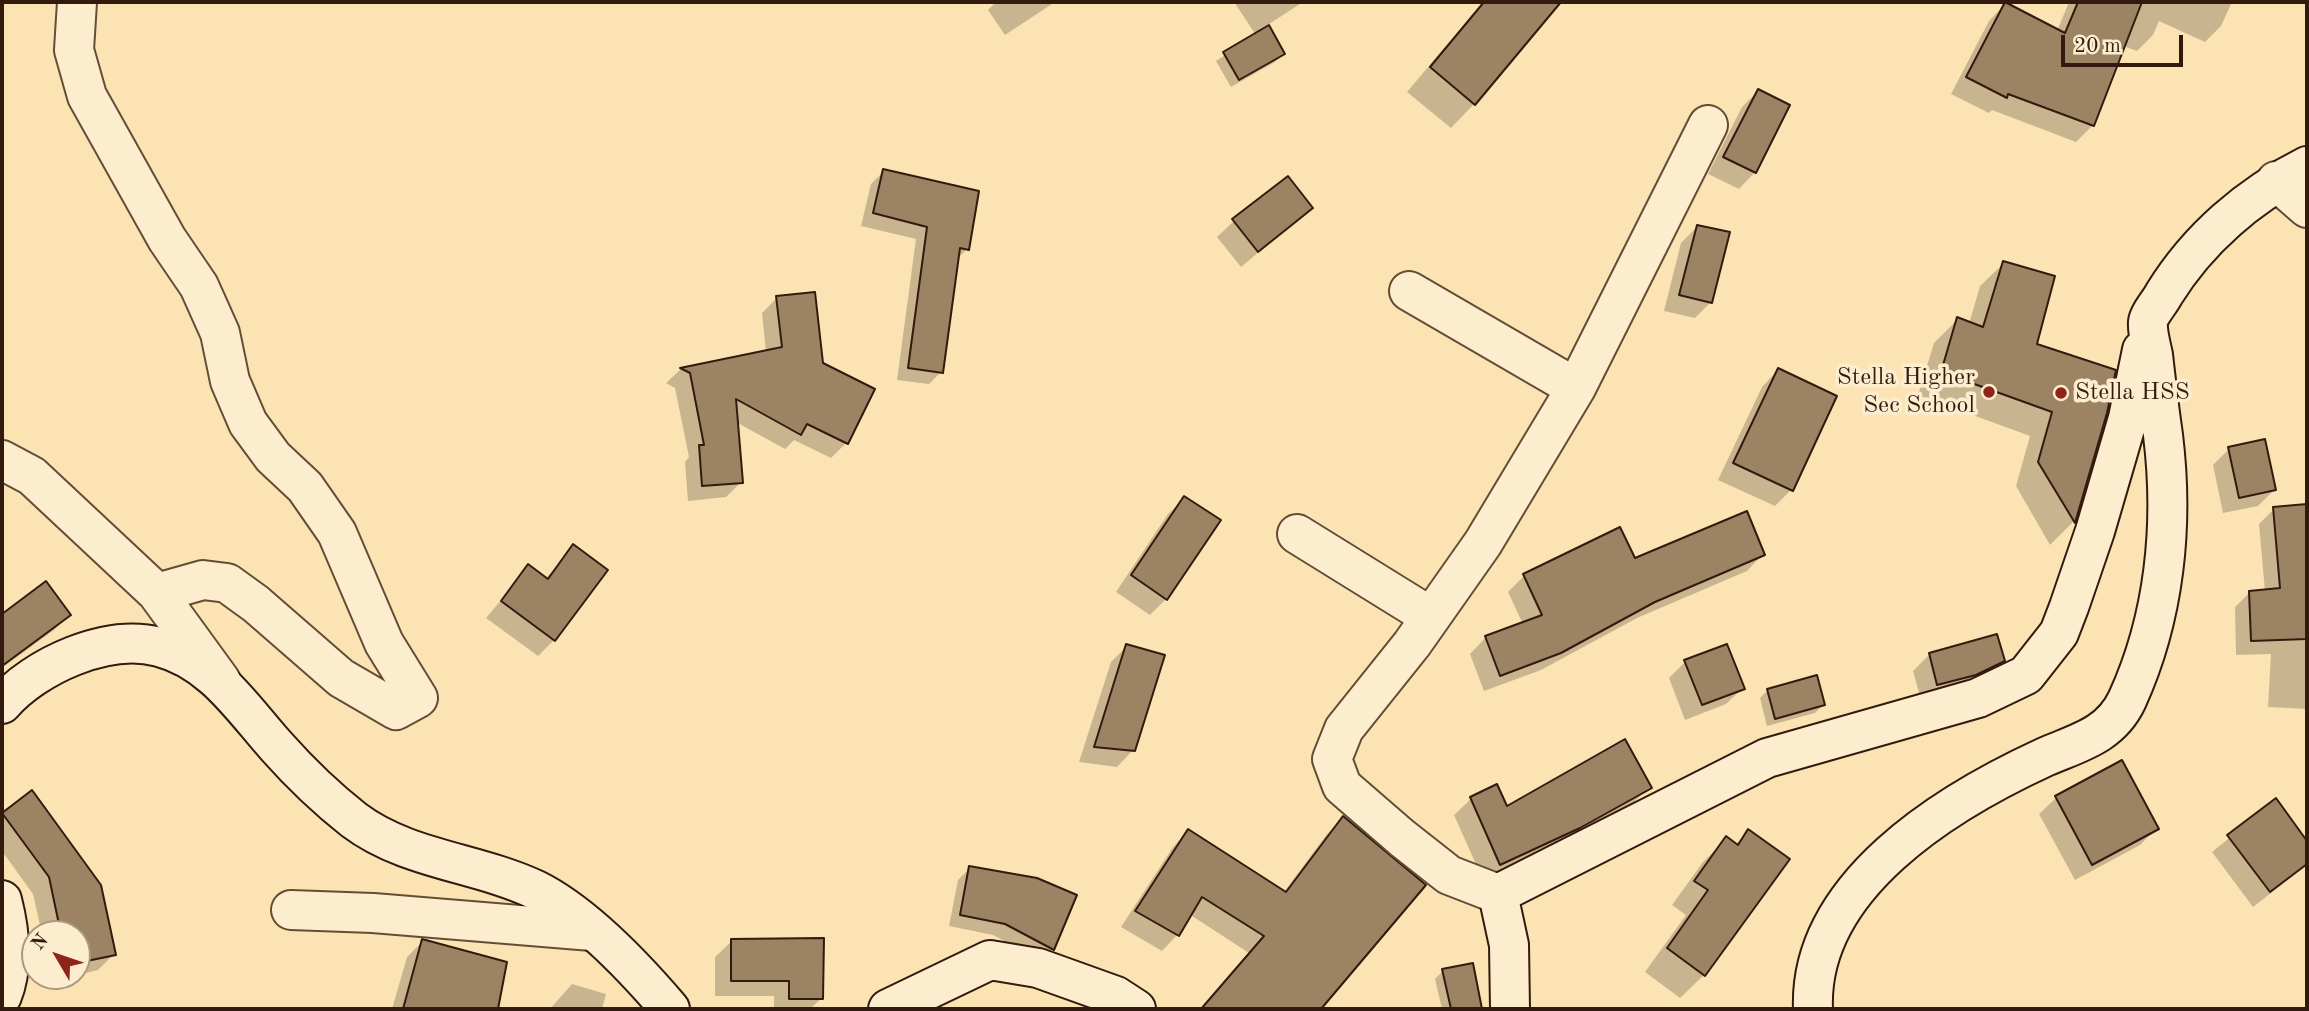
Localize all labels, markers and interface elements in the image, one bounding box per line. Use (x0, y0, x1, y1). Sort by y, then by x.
scale bar (2064, 21, 2186, 65)
text: 20 m (2074, 36, 2121, 57)
place label: Stella Higher Sec School (1837, 364, 1975, 420)
place label: Stella HSS (2075, 379, 2190, 407)
marker: Stella Higher Sec School (1981, 384, 1997, 400)
marker: Stella HSS (2053, 385, 2069, 401)
north arrow (21, 920, 91, 990)
text: N (29, 931, 53, 954)

